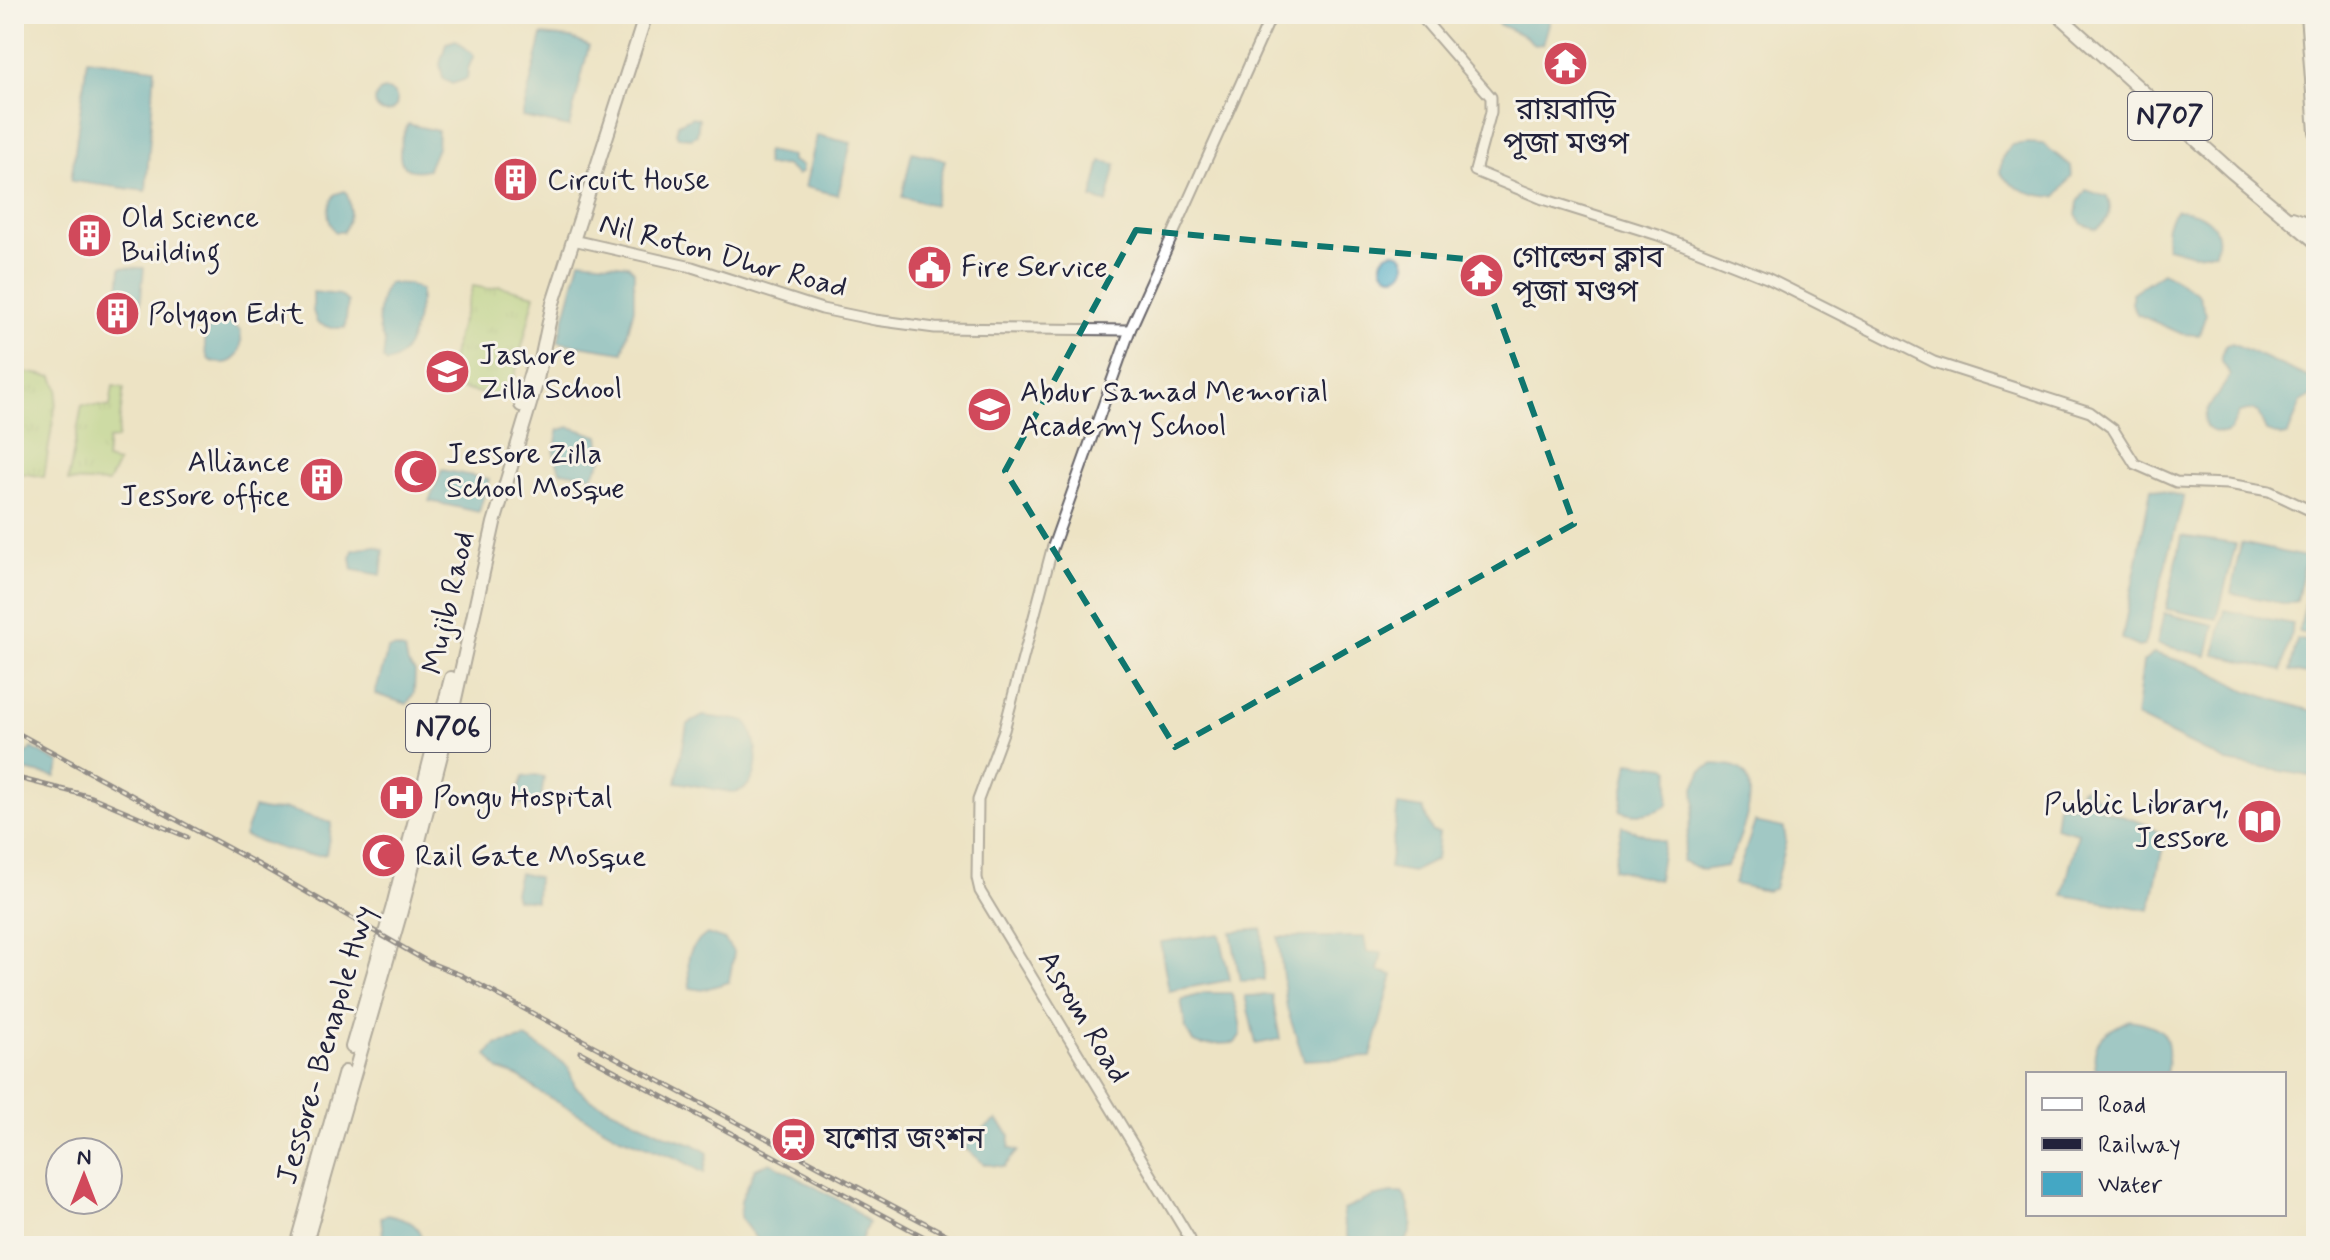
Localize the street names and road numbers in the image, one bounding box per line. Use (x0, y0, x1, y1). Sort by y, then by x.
road number: N707 (2128, 92, 2212, 140)
street label: Nil Roton Dhor Road (595, 204, 851, 308)
street label: Mujib Raod (414, 528, 484, 678)
road number: N706 (406, 704, 490, 752)
street label: Jessore- Benapole Hwy (267, 901, 385, 1189)
street label: Asrom Road (1028, 943, 1138, 1091)

